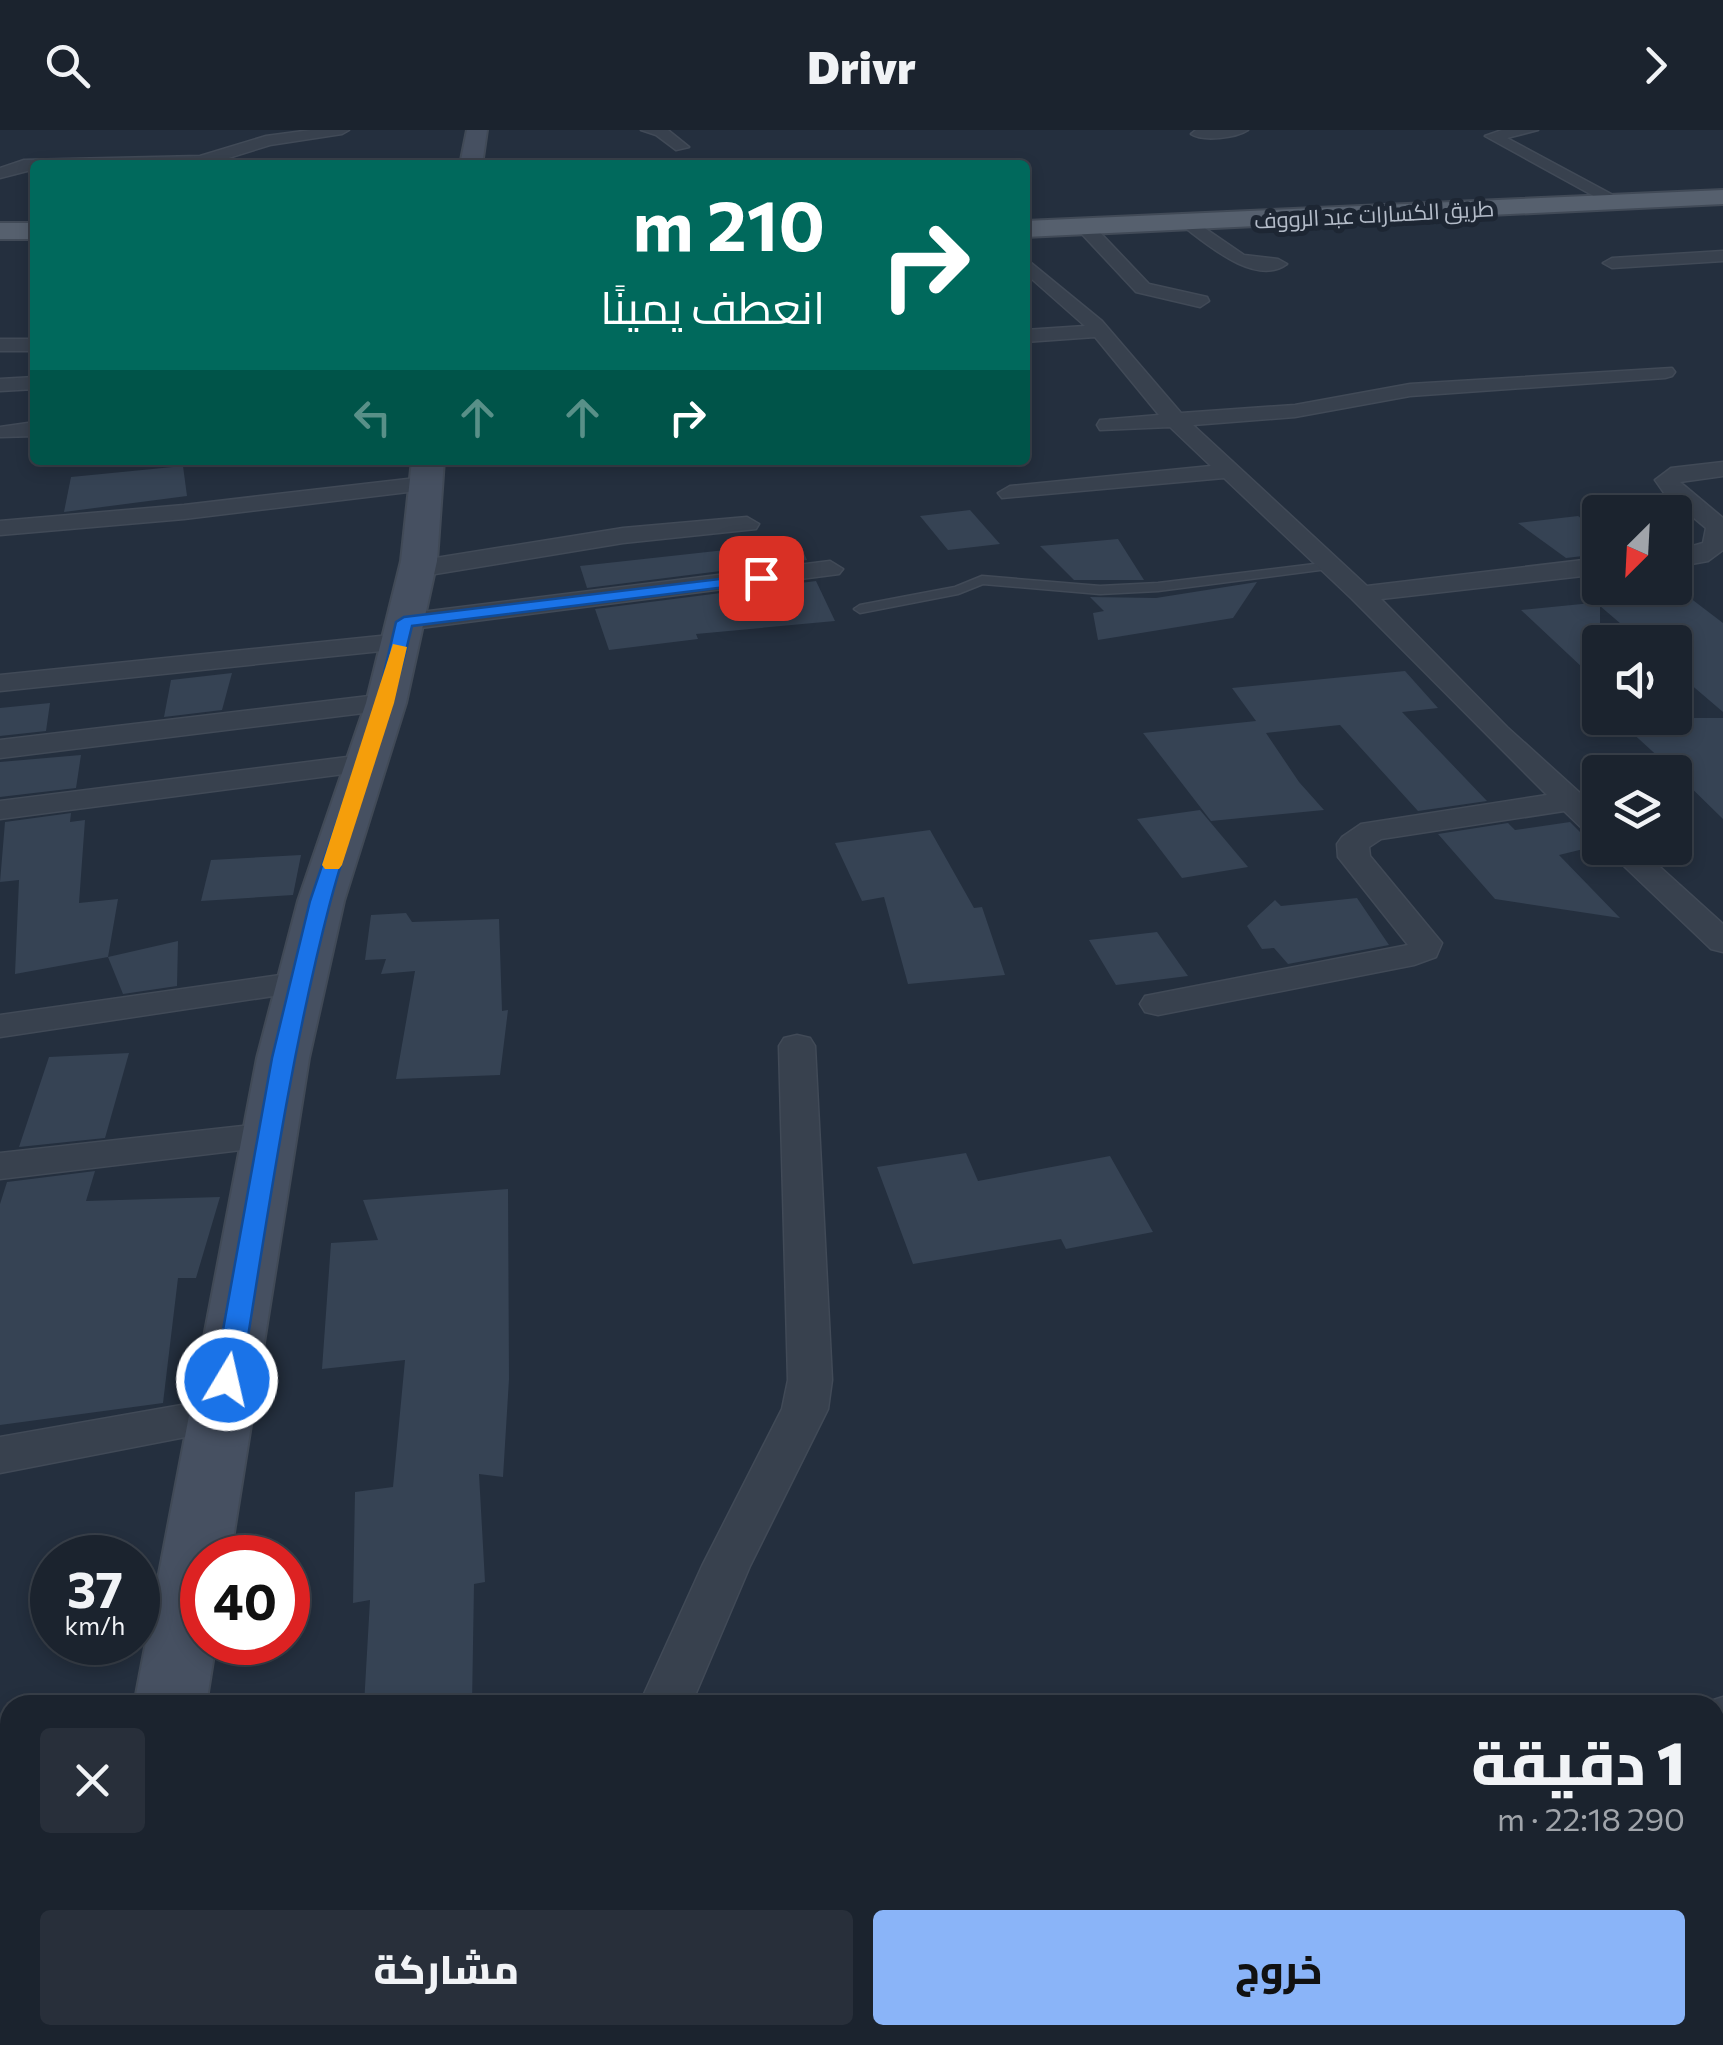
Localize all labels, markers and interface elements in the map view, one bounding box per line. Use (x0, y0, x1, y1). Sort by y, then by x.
icon: search (40, 38, 95, 93)
text: Drivr (807, 38, 916, 93)
icon: forward (1628, 38, 1683, 93)
text: 210 m (633, 180, 825, 265)
street label: طريق الكسارات عبد الرووف (1253, 194, 1495, 235)
icon: right (860, 200, 990, 330)
text: انعطف يمينًا (600, 278, 825, 333)
icon: left (345, 390, 400, 445)
icon: ahead (450, 390, 505, 445)
icon: ahead (555, 390, 610, 445)
icon: right (660, 390, 715, 445)
north arrow (1582, 495, 1692, 605)
map controls (1582, 495, 1692, 865)
pin (719, 536, 804, 621)
icon: arrive (734, 551, 789, 606)
button: sound (1582, 625, 1692, 735)
button: layers (1582, 755, 1692, 865)
position arrow (175, 1328, 279, 1432)
speed limit sign: 40 (180, 1535, 310, 1665)
text: 37 (67, 1557, 123, 1618)
text: km/h (65, 1610, 125, 1640)
text: 1 دقيقة (1471, 1724, 1685, 1797)
button: close (40, 1728, 145, 1833)
text: 290 m · 22:18 (1497, 1798, 1685, 1838)
button: مشاركة (40, 1910, 853, 2025)
button: خروج (873, 1910, 1685, 2025)

